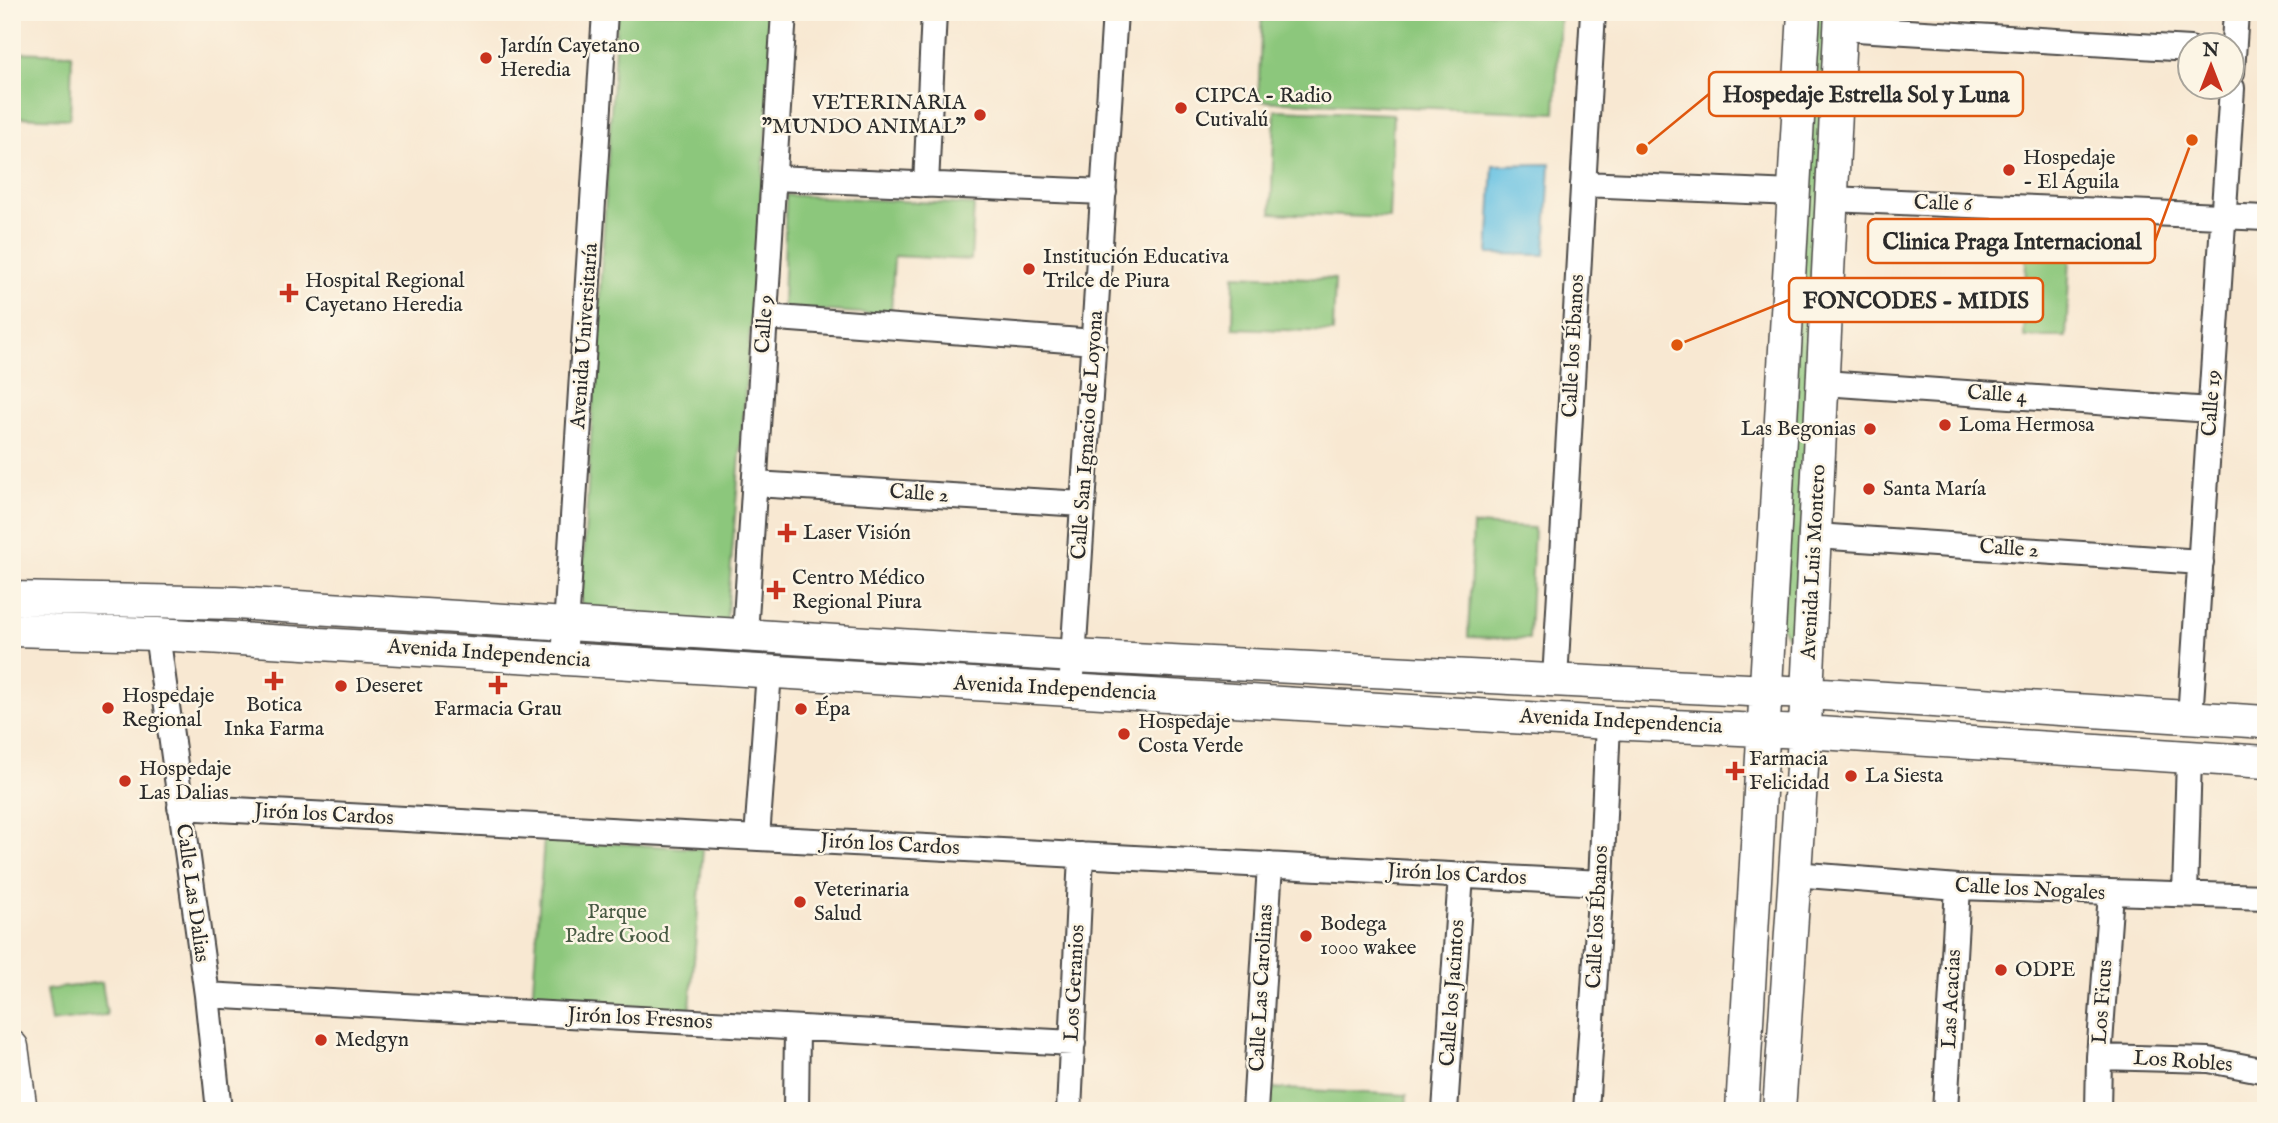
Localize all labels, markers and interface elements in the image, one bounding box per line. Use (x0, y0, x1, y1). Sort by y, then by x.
north arrow (2176, 32, 2246, 102)
place label: Jardín Cayetano Heredia (498, 33, 640, 84)
text: N (2202, 39, 2220, 63)
marker: Jardín Cayetano Heredia (478, 50, 494, 66)
callout: Hospedaje Estrella Sol y Luna (1709, 72, 2023, 116)
text: Hospedaje Estrella Sol y Luna (1723, 81, 2010, 110)
place label: CIPCA - Radio Cutivalú (1195, 83, 1332, 134)
place label: VETERINARIA "MUNDO ANIMAL" (762, 90, 967, 141)
marker: CIPCA - Radio Cutivalú (1173, 100, 1189, 116)
marker: VETERINARIA "MUNDO ANIMAL" (972, 107, 988, 123)
place label: Hospedaje - El Águila (2023, 145, 2120, 196)
marker: Hospedaje - El Águila (2001, 162, 2017, 178)
street label: Calle 6 (1913, 189, 1974, 219)
callout: Clinica Praga Internacional (1868, 219, 2155, 263)
text: Clinica Praga Internacional (1882, 228, 2142, 257)
street label: Avenida Universitaría (565, 241, 605, 431)
place label: Institución Educativa Trilce de Piura (1043, 244, 1230, 295)
marker: Institución Educativa Trilce de Piura (1021, 261, 1037, 277)
place label: Hospital Regional Cayetano Heredia (305, 268, 465, 319)
street label: Calle los Ébanos (1556, 274, 1591, 418)
callout: FONCODES - MIDIS (1789, 278, 2043, 322)
marker: Hospital Regional Cayetano Heredia (279, 283, 299, 303)
text: FONCODES - MIDIS (1803, 287, 2029, 316)
street label: Calle 9 (749, 294, 781, 354)
street label: Calle San Ignacio de Loyona (1066, 309, 1110, 560)
street label: Calle 19 (2196, 369, 2228, 437)
street label: Calle 4 (1966, 379, 2029, 411)
place label: Loma Hermosa (1959, 412, 2095, 439)
place label: Las Begonias (1741, 416, 1856, 443)
marker: Loma Hermosa (1937, 417, 1953, 433)
marker: Las Begonias (1862, 421, 1878, 437)
street label: Avenida Luis Montero (1795, 464, 1833, 661)
place label: Santa María (1883, 476, 1987, 503)
street label: Calle 2 (888, 478, 950, 510)
marker: Santa María (1861, 481, 1877, 497)
place label: Laser Visión (803, 520, 911, 547)
marker: Laser Visión (777, 523, 797, 543)
street label: Calle 2 (1978, 533, 2040, 565)
place label: Centro Médico Regional Piura (792, 565, 925, 616)
marker: Centro Médico Regional Piura (766, 580, 786, 600)
street label: Avenida Independencia (386, 633, 592, 675)
street label: Avenida Independencia (952, 670, 1158, 708)
marker: Botica Inka Farma (266, 673, 282, 689)
place label: Deseret (355, 673, 423, 700)
marker: Farmacia Grau (490, 677, 506, 693)
marker: Deseret (333, 678, 349, 694)
place label: Hospedaje Regional (122, 683, 215, 734)
place label: Botica Inka Farma (224, 692, 325, 743)
place label: Épa (815, 695, 851, 723)
place label: Farmacia Grau (434, 696, 562, 723)
marker: Hospedaje Regional (100, 700, 116, 716)
marker: Épa (793, 701, 809, 717)
street label: Avenida Independencia (1518, 703, 1724, 741)
place label: Hospedaje Costa Verde (1138, 709, 1244, 760)
marker: Hospedaje Costa Verde (1116, 726, 1132, 742)
place label: Farmacia Felicidad (1749, 746, 1830, 797)
place label: Hospedaje Las Dalias (139, 756, 232, 807)
marker: Farmacia Felicidad (1727, 763, 1743, 779)
place label: La Siesta (1865, 763, 1944, 790)
marker: La Siesta (1843, 768, 1859, 784)
marker: Hospedaje Las Dalias (117, 773, 133, 789)
street label: Jirón los Cardos (252, 798, 394, 832)
street label: Calle Las Dalias (169, 822, 215, 964)
street label: Jirón los Cardos (818, 828, 960, 862)
street label: Calle los Ébanos (1580, 845, 1615, 989)
street label: Jirón los Cardos (1385, 858, 1527, 892)
street label: Calle los Nogales (1954, 873, 2106, 907)
place label: Veterinaria Salud (813, 877, 910, 928)
marker: Veterinaria Salud (792, 894, 808, 910)
park label: Parque Padre Good (565, 899, 670, 950)
street label: Calle Las Carolinas (1244, 904, 1280, 1072)
place label: Bodega 1000 wakee (1320, 911, 1417, 962)
street label: Calle los Jacintos (1434, 919, 1472, 1067)
street label: Los Geranios (1058, 924, 1092, 1042)
marker: Bodega 1000 wakee (1298, 928, 1314, 944)
street label: Las Acacias (1936, 949, 1968, 1049)
place label: ODPE (2015, 957, 2076, 984)
street label: Los Ficus (2087, 959, 2119, 1045)
marker: ODPE (1993, 962, 2009, 978)
street label: Jirón los Fresnos (565, 1002, 713, 1036)
place label: Medgyn (335, 1027, 409, 1054)
marker: Medgyn (313, 1032, 329, 1048)
street label: Los Robles (2132, 1045, 2234, 1079)

